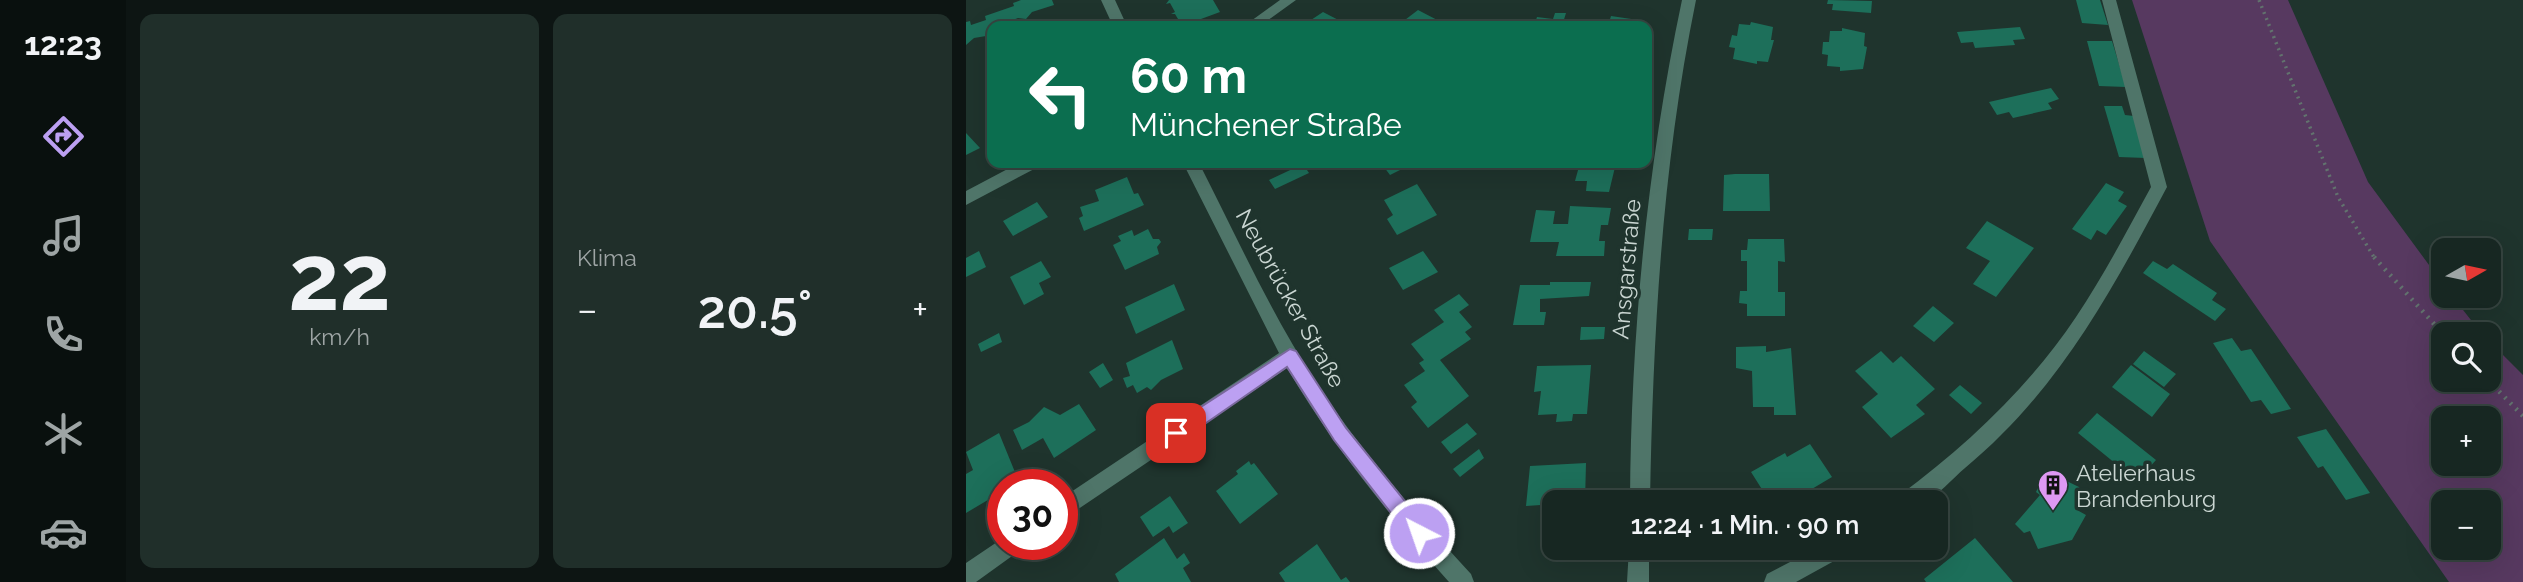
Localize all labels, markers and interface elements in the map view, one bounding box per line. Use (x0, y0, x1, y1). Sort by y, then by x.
text: 12:23 (24, 25, 102, 62)
text: 60 m (1130, 47, 1247, 104)
icon: left (1015, 49, 1106, 140)
text: Münchener Straße (1130, 106, 1402, 143)
icon: directions (39, 112, 88, 161)
street label: Ansgarstraße (1606, 198, 1646, 340)
street label: Neubrücker Straße (1231, 204, 1351, 392)
icon: music (39, 211, 88, 260)
text: 22 (288, 224, 391, 331)
north arrow (2431, 238, 2501, 308)
map controls (2431, 238, 2501, 560)
text: Klima (577, 244, 637, 271)
text: 20.5° (698, 279, 812, 340)
text: − (577, 287, 597, 332)
text: + (912, 287, 928, 332)
icon: phone (39, 310, 88, 359)
button: search (2431, 322, 2501, 392)
text: km/h (309, 323, 370, 350)
pin (1146, 403, 1206, 463)
button: + (2431, 406, 2501, 476)
icon: climate (39, 409, 88, 458)
icon: arrive (1157, 414, 1195, 452)
place label: Atelierhaus Brandenburg (2076, 459, 2216, 512)
building icon: Atelierhaus Brandenburg (2036, 468, 2070, 512)
speed limit sign: 30 (987, 469, 1078, 560)
button: − (2431, 490, 2501, 560)
position arrow (1382, 496, 1456, 570)
icon: car (39, 508, 88, 557)
text: 12:24 · 1 Min. · 90 m (1631, 510, 1859, 540)

